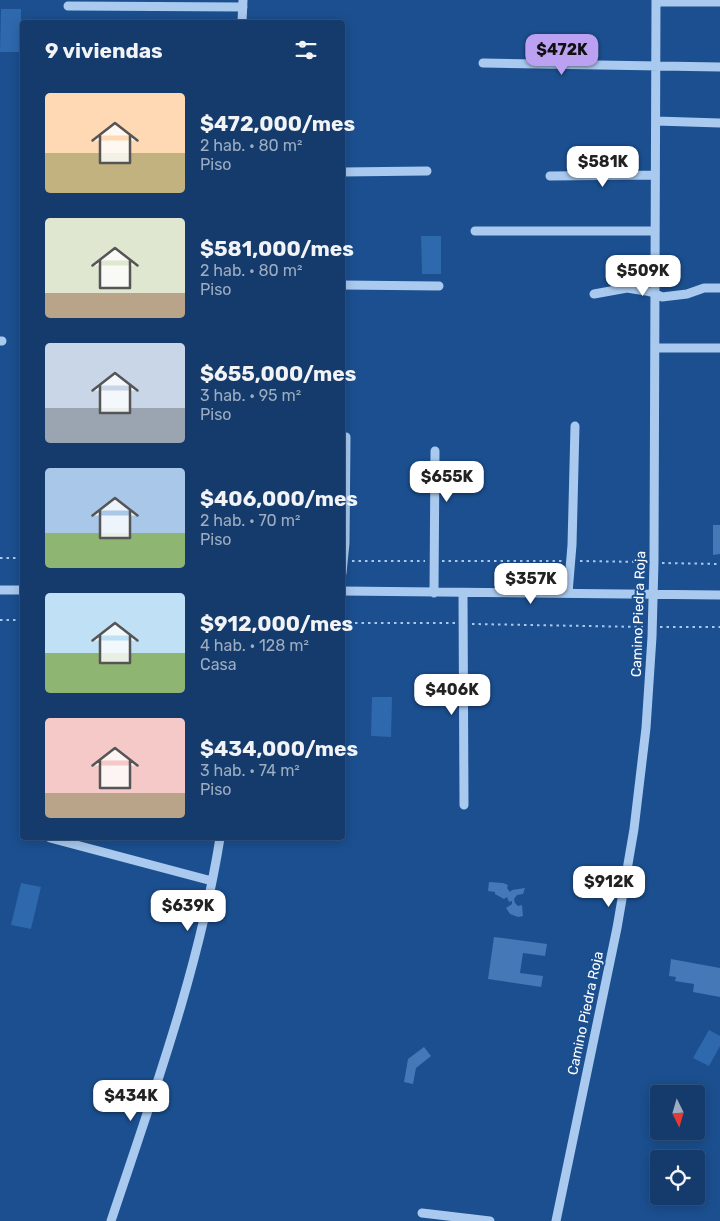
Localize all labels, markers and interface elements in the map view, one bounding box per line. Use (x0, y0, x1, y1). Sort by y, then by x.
pin: $472K (527, 34, 597, 76)
icon: filters (292, 36, 320, 64)
text: 9 viviendas (45, 38, 163, 63)
text: $472K (536, 40, 588, 59)
text: $472,000/mes (200, 111, 355, 136)
icon: home (85, 113, 145, 173)
text: 2 hab. · 80 m² (200, 136, 302, 155)
pin: $581K (568, 146, 638, 188)
text: $581K (578, 152, 628, 171)
text: Piso (200, 155, 232, 174)
text: $581,000/mes (200, 236, 354, 261)
icon: home (85, 238, 145, 298)
pin: $509K (608, 254, 678, 297)
text: 2 hab. · 80 m² (200, 261, 302, 280)
text: $509K (617, 261, 669, 280)
text: Piso (200, 280, 232, 299)
text: $655,000/mes (200, 361, 356, 386)
icon: home (85, 363, 145, 423)
text: 3 hab. · 95 m² (200, 386, 301, 405)
text: Piso (200, 405, 232, 424)
pin: $655K (412, 460, 482, 503)
text: $655K (421, 467, 473, 486)
text: $406,000/mes (200, 486, 358, 511)
icon: home (85, 488, 145, 548)
text: 2 hab. · 70 m² (200, 511, 300, 530)
text: Piso (200, 530, 232, 549)
street label: Camino Piedra Roja (628, 551, 649, 677)
pin: $357K (496, 562, 566, 605)
text: $357K (505, 569, 557, 588)
text: $912,000/mes (200, 611, 353, 636)
icon: home (85, 613, 145, 673)
text: 4 hab. · 128 m² (200, 636, 309, 655)
text: Casa (200, 655, 236, 674)
pin: $406K (417, 674, 487, 716)
text: $406K (425, 680, 479, 699)
text: $434,000/mes (200, 736, 358, 761)
icon: home (85, 738, 145, 798)
text: 3 hab. · 74 m² (200, 761, 300, 780)
text: Piso (200, 780, 232, 799)
pin: $912K (574, 866, 644, 908)
text: $912K (584, 872, 634, 891)
pin: $639K (153, 890, 223, 932)
text: $639K (162, 896, 214, 915)
street label: Camino Piedra Roja (564, 950, 607, 1077)
pin: $434K (96, 1080, 166, 1122)
north arrow (650, 1085, 705, 1140)
map controls (650, 1085, 705, 1205)
text: $434K (104, 1086, 158, 1105)
button: locate (650, 1150, 705, 1205)

